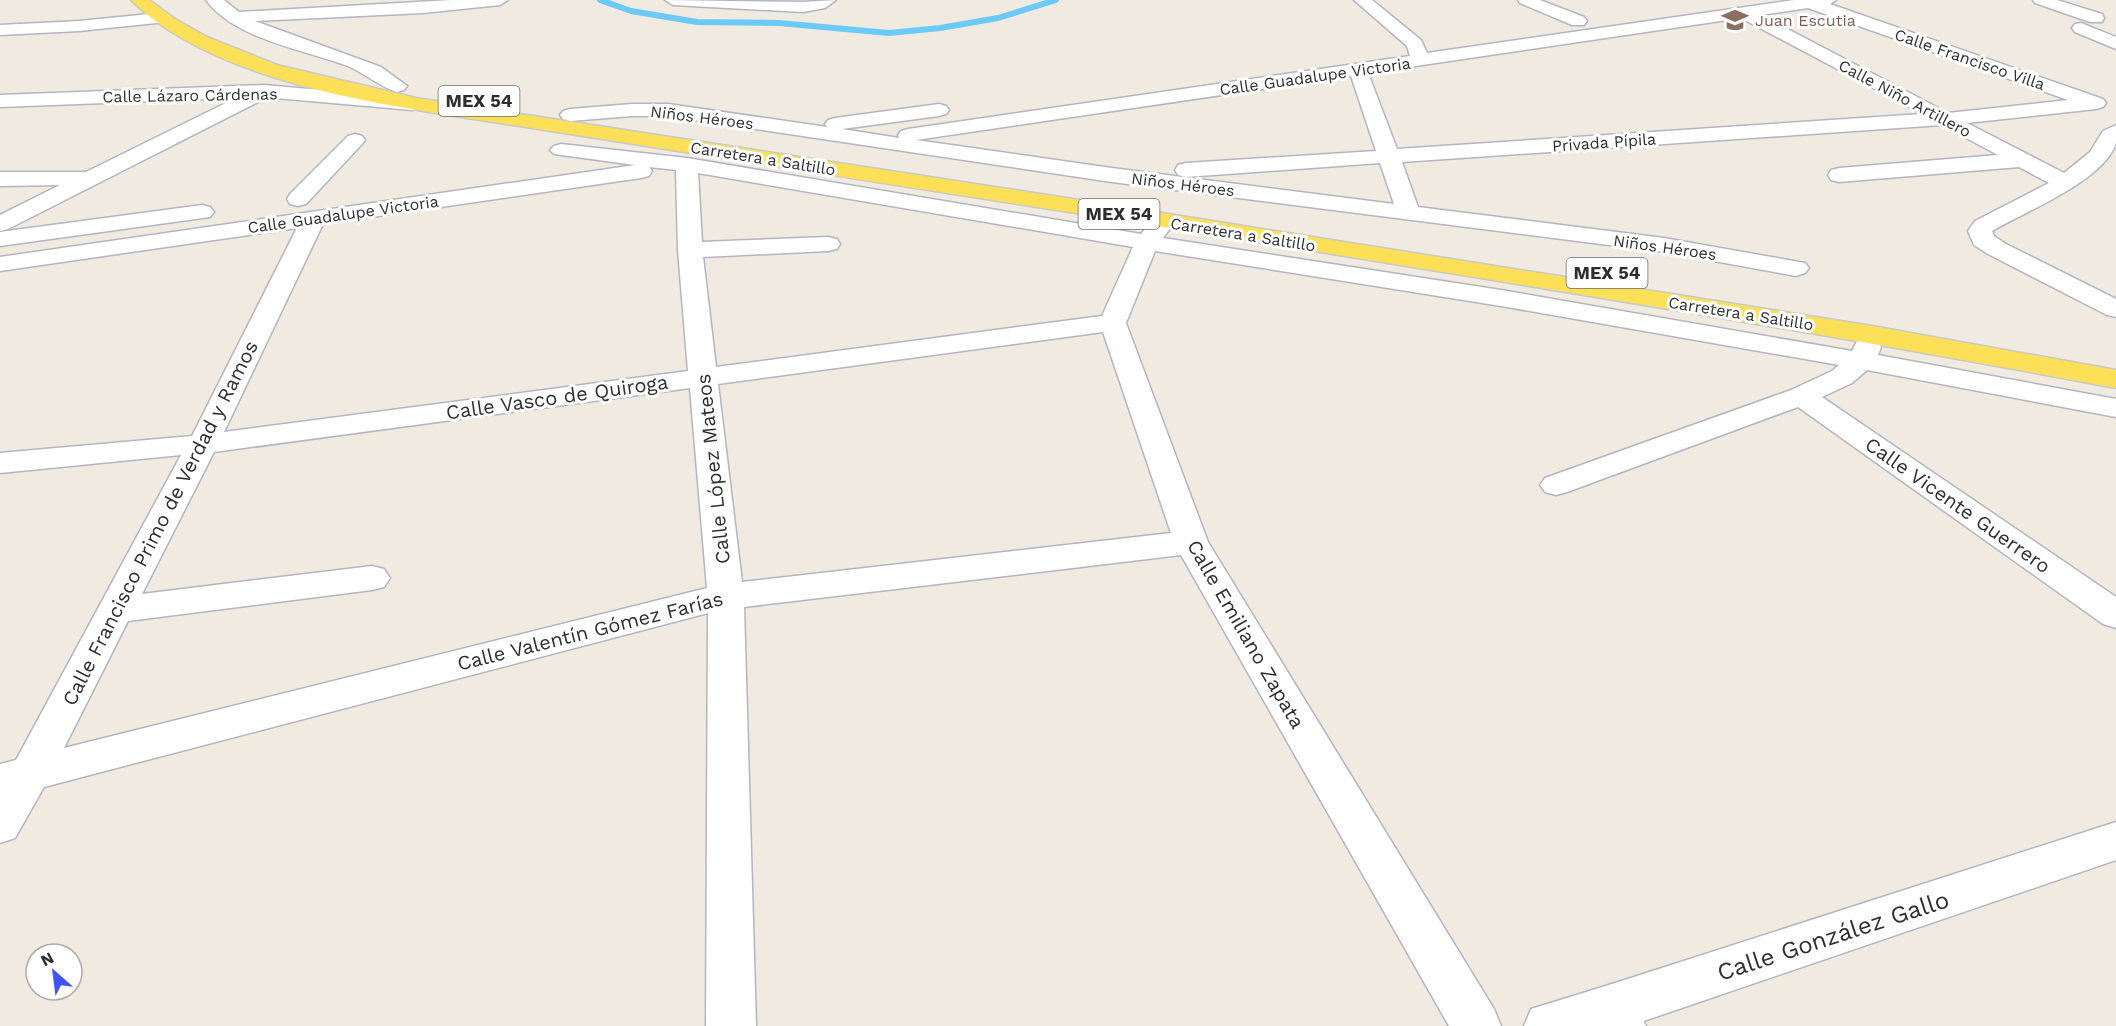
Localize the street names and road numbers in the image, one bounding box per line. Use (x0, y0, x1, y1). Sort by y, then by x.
street label: Calle Francisco Villa (1892, 25, 2047, 94)
street label: Calle Guadalupe Victoria (1218, 54, 1412, 99)
street label: Calle Niño Artillero (1835, 55, 1974, 141)
street label: Calle Lázaro Cárdenas (102, 84, 278, 107)
road number: MEX 54 (438, 86, 520, 116)
street label: Niños Héroes (649, 102, 755, 133)
street label: Privada Pípila (1551, 129, 1657, 156)
street label: Carretera a Saltillo (689, 138, 837, 179)
street label: Niños Héroes (1130, 169, 1236, 200)
street label: Calle Guadalupe Victoria (246, 192, 440, 237)
road number: MEX 54 (1078, 199, 1160, 229)
street label: Carretera a Saltillo (1169, 214, 1317, 255)
street label: Niños Héroes (1612, 231, 1718, 264)
road number: MEX 54 (1566, 258, 1648, 288)
street label: Carretera a Saltillo (1667, 293, 1815, 334)
street label: Calle Francisco Primo de Verdad y Ramos (57, 336, 263, 710)
street label: Calle Vasco de Quiroga (444, 370, 670, 424)
street label: Calle López Mateos (691, 373, 735, 565)
street label: Calle Vicente Guerrero (1861, 432, 2055, 578)
street label: Calle Emiliano Zapata (1182, 535, 1310, 733)
street label: Calle Valentín Gómez Farías (455, 586, 725, 676)
street label: Calle González Gallo (1714, 885, 1952, 987)

